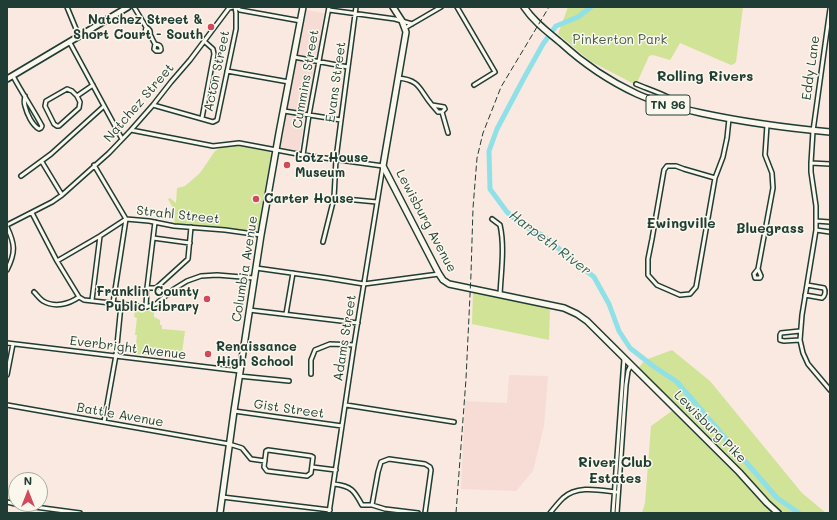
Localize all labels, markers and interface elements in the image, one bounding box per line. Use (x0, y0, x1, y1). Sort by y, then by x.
place label: Natchez Street & Short Court - South (73, 12, 203, 43)
marker: Natchez Street & Short Court - South (206, 22, 216, 32)
street label: Cummins Street (290, 28, 322, 130)
street label: Acton Street (201, 29, 233, 113)
park label: Pinkerton Park (573, 32, 667, 48)
street label: Eddy Lane (799, 35, 823, 101)
street label: Evans Street (323, 41, 349, 123)
street label: Natchez Street (101, 60, 177, 146)
district label: Rolling Rivers (657, 69, 753, 85)
road number: TN 96 (646, 95, 690, 115)
place label: Lotz House Museum (295, 150, 368, 181)
marker: Lotz House Museum (282, 160, 292, 170)
street label: Lewisburg Avenue (392, 167, 460, 275)
place label: Carter House (264, 191, 353, 207)
marker: Carter House (251, 194, 261, 204)
street label: Strahl Street (136, 203, 220, 227)
water label: Harpeth River (506, 207, 594, 279)
street label: Columbia Avenue (229, 215, 261, 323)
district label: Ewingville (646, 216, 716, 232)
district label: Bluegrass (736, 221, 804, 237)
place label: Franklin County Public Library (96, 284, 199, 315)
marker: Franklin County Public Library (202, 294, 212, 304)
street label: Adams Street (330, 294, 360, 382)
street label: Everbright Avenue (69, 333, 187, 363)
place label: Renaissance High School (216, 339, 297, 370)
marker: Renaissance High School (203, 349, 213, 359)
street label: Lewisburg Pike (671, 388, 749, 466)
street label: Gist Street (253, 396, 325, 422)
street label: Battle Avenue (75, 400, 165, 430)
district label: River Club Estates (578, 455, 652, 488)
north arrow (8, 472, 48, 512)
text: N (24, 473, 32, 488)

